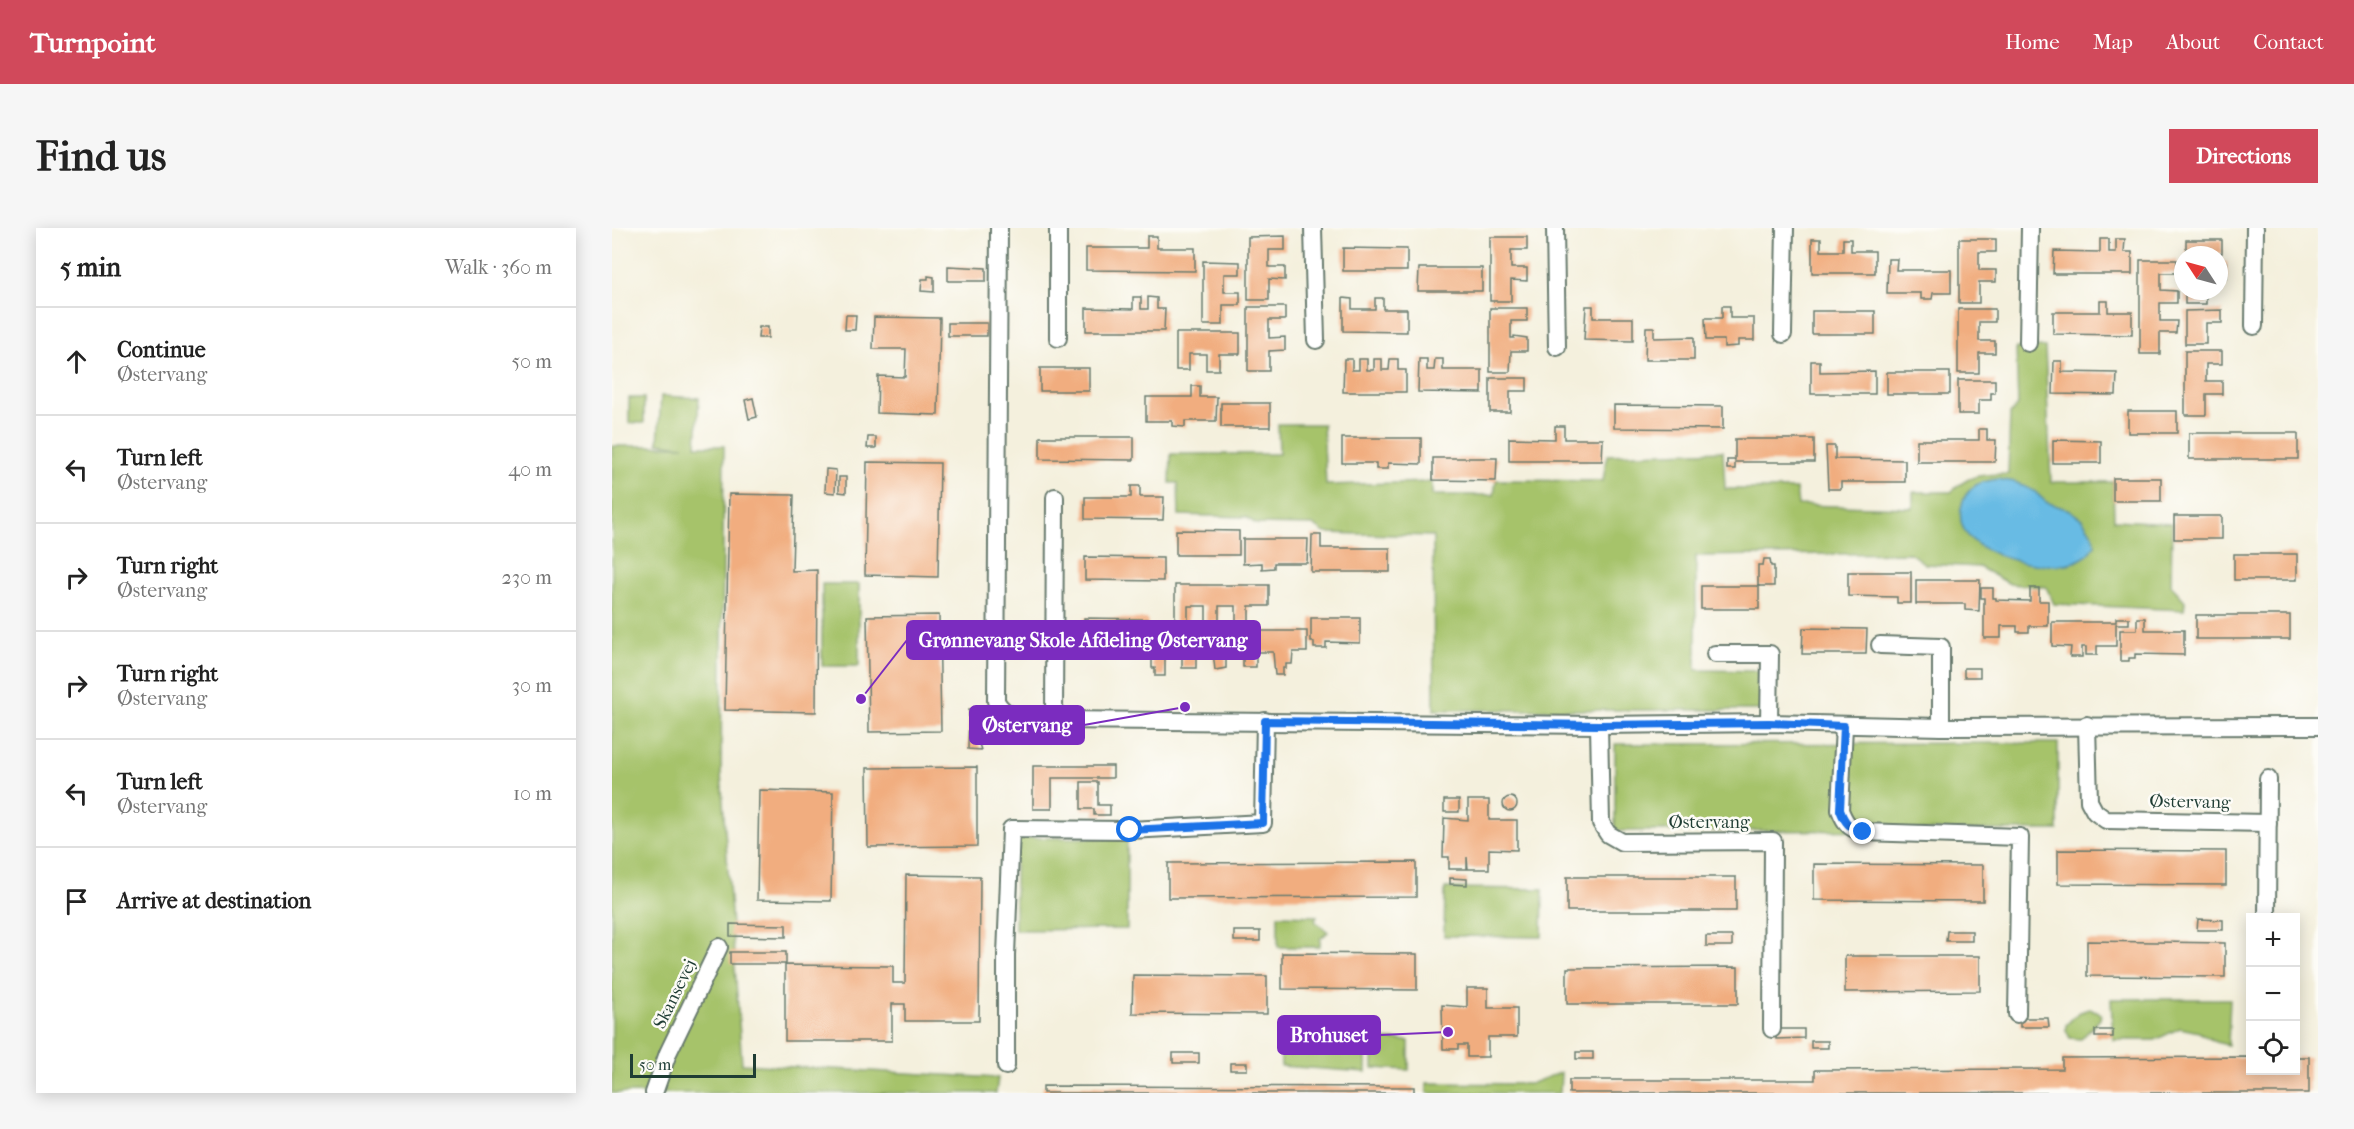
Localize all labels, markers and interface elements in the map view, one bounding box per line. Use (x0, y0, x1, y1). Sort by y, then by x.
text: Turnpoint (30, 26, 156, 59)
text: Home (2005, 30, 2060, 54)
text: Map (2093, 30, 2133, 54)
text: About (2166, 30, 2220, 54)
text: Contact (2253, 30, 2324, 54)
button: Directions (2169, 129, 2318, 183)
text: Find us (36, 132, 166, 181)
north arrow (2174, 246, 2228, 300)
text: 5 min (60, 252, 121, 283)
text: Walk · 360 m (445, 256, 552, 279)
text: Continue (117, 337, 206, 363)
icon: ahead (60, 345, 93, 378)
text: 50 m (511, 350, 552, 373)
text: Østervang (117, 363, 207, 386)
text: Turn left (117, 445, 203, 471)
icon: left (60, 453, 93, 486)
text: 40 m (508, 458, 552, 481)
text: Østervang (117, 471, 207, 494)
text: Turn right (117, 553, 218, 579)
icon: right (60, 561, 93, 594)
text: 230 m (502, 566, 552, 589)
text: Østervang (117, 579, 207, 602)
callout: Grønnevang Skole Afdeling Østervang (907, 621, 1260, 659)
text: Grønnevang Skole Afdeling Østervang (919, 629, 1249, 652)
text: Turn right (117, 661, 218, 687)
icon: right (60, 669, 93, 702)
text: 30 m (512, 674, 552, 697)
text: Østervang (117, 687, 207, 710)
callout: Østervang (970, 706, 1084, 744)
text: Østervang (982, 714, 1073, 737)
text: Turn left (117, 769, 203, 795)
icon: left (60, 777, 93, 810)
text: 10 m (513, 782, 552, 805)
street label: Østervang (2149, 791, 2231, 813)
text: Østervang (117, 795, 207, 818)
street label: Østervang (1668, 812, 1750, 833)
route start (1116, 816, 1142, 842)
route end (1849, 818, 1875, 844)
icon: arrive (60, 885, 93, 918)
text: Arrive at destination (117, 888, 311, 914)
map controls (2246, 913, 2300, 1075)
button: + (2246, 913, 2300, 967)
street label: Skansevej (649, 956, 701, 1032)
button: − (2246, 967, 2300, 1021)
callout: Brohuset (1278, 1016, 1380, 1054)
button: locate (2246, 1021, 2300, 1075)
text: Brohuset (1290, 1024, 1369, 1047)
scale bar (630, 1051, 756, 1078)
text: 50 m (639, 1055, 671, 1074)

